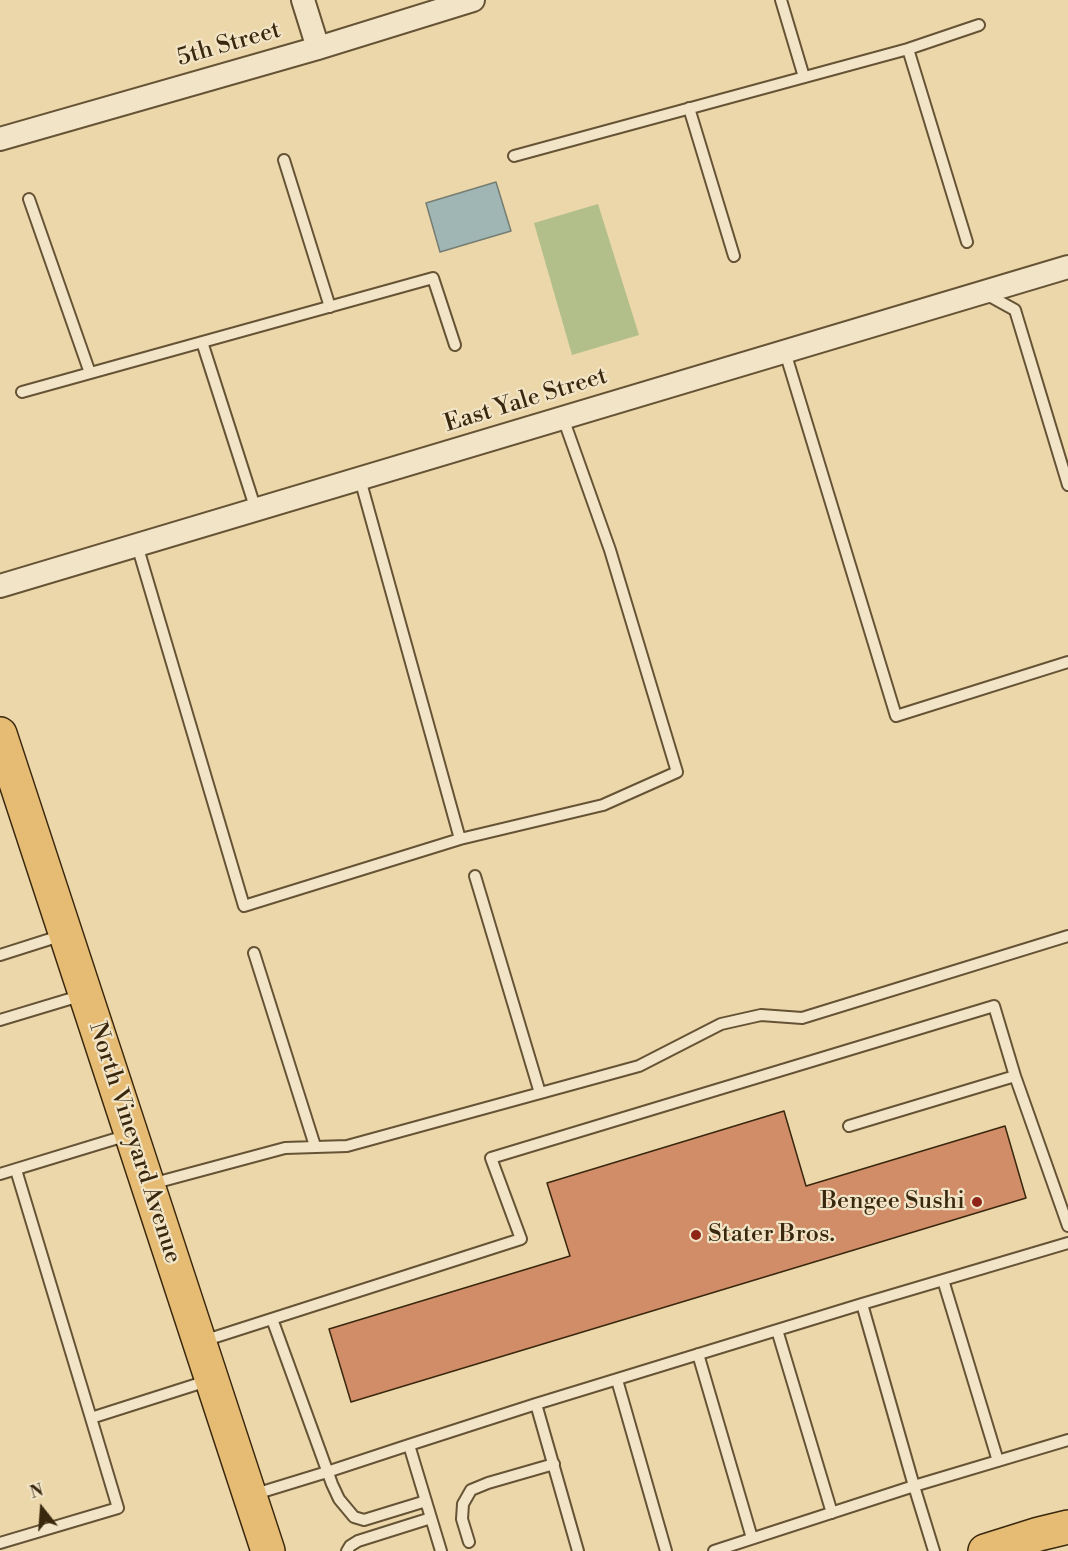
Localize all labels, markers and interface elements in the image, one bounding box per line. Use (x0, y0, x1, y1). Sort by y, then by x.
street label: 5th Street (174, 16, 284, 74)
street label: East Yale Street (441, 363, 611, 439)
street label: North Vineyard Avenue (81, 1019, 187, 1267)
place label: Bengee Sushi (820, 1188, 965, 1216)
marker: Bengee Sushi (970, 1195, 984, 1209)
place label: Stater Bros. (708, 1221, 835, 1249)
marker: Stater Bros. (689, 1228, 703, 1242)
north arrow (12, 1479, 72, 1539)
text: N (28, 1480, 46, 1503)

